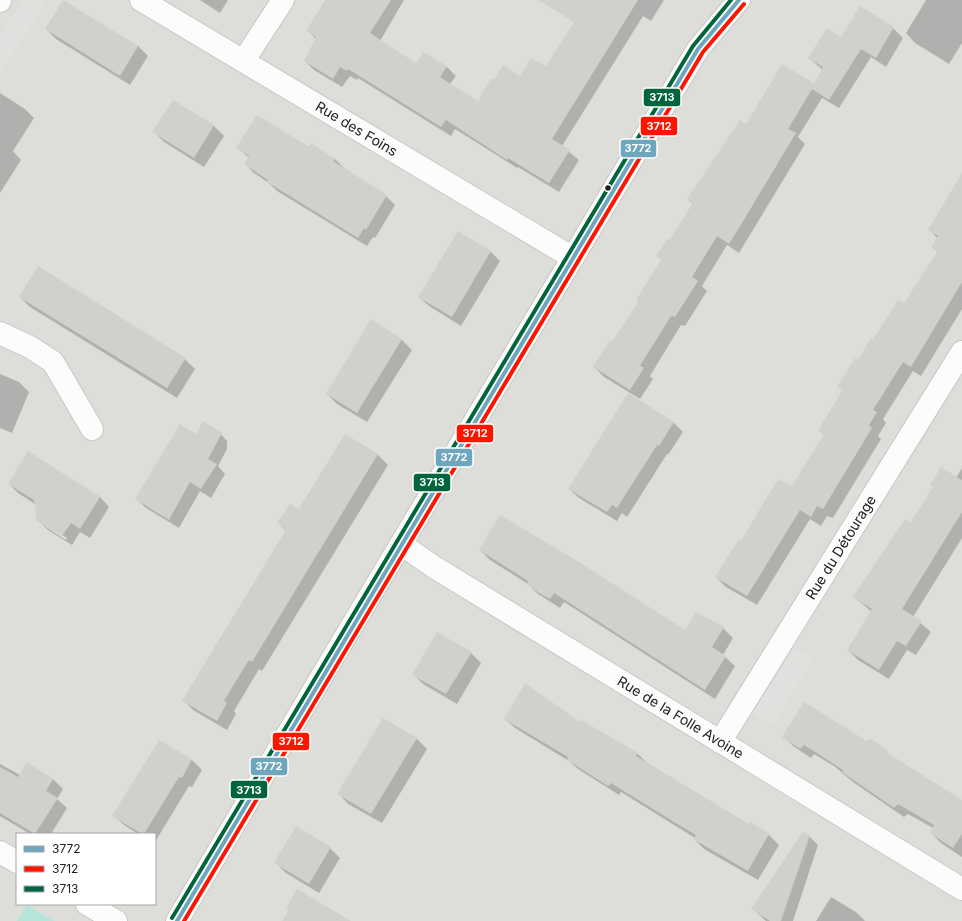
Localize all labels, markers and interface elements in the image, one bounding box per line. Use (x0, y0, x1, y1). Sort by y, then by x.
line badge: 3713 (643, 88, 681, 107)
text: 3713 (649, 90, 675, 104)
street label: Rue des Foins (313, 97, 401, 159)
line badge: 3712 (640, 116, 678, 136)
text: 3712 (646, 119, 672, 133)
line badge: 3772 (620, 139, 657, 158)
text: 3772 (624, 141, 652, 155)
unlabelled marker (603, 183, 613, 193)
line badge: 3712 (456, 424, 494, 443)
text: 3712 (462, 426, 488, 440)
line badge: 3772 (435, 448, 473, 467)
text: 3772 (440, 450, 468, 464)
line badge: 3713 (413, 473, 451, 492)
text: 3713 (419, 475, 445, 489)
street label: Rue du Détourage (802, 492, 879, 602)
street label: Rue de la Folle Avoine (615, 672, 747, 762)
line badge: 3712 (272, 732, 310, 751)
text: 3712 (278, 734, 304, 748)
line badge: 3772 (250, 757, 288, 776)
text: 3772 (255, 759, 283, 773)
line badge: 3713 (230, 780, 268, 799)
text: 3713 (236, 783, 262, 797)
legend (16, 833, 156, 905)
text: 3772 (52, 841, 81, 856)
text: 3712 (52, 861, 78, 876)
text: 3713 (52, 881, 79, 896)

